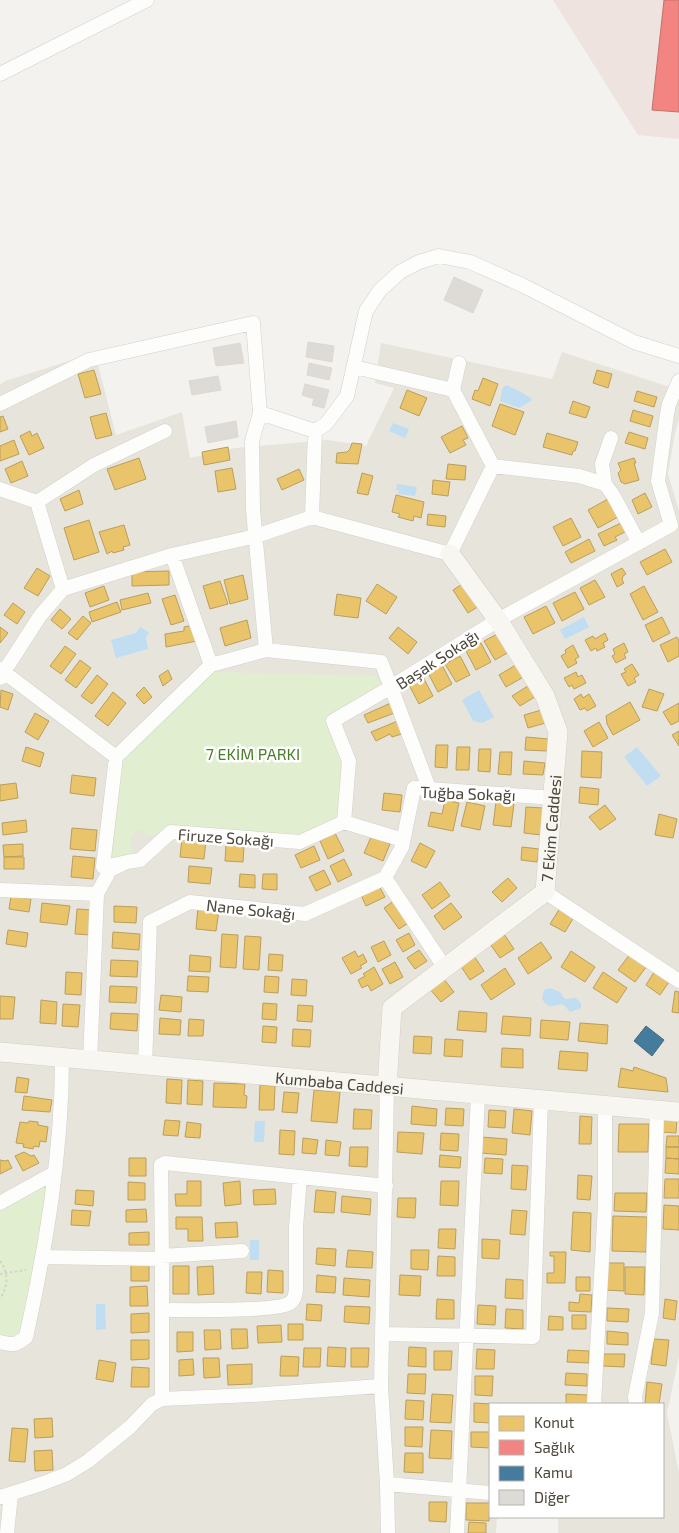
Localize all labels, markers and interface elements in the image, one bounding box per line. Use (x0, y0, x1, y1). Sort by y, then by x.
street label: Başak Sokağı (392, 625, 483, 694)
park label: 7 EKİM PARKI (206, 744, 300, 763)
street label: 7 Ekim Caddesi (536, 774, 564, 883)
street label: Tuğba Sokağı (420, 782, 516, 804)
street label: Firuze Sokağı (177, 824, 275, 850)
street label: Nane Sokağı (206, 895, 296, 923)
street label: Kumbaba Caddesi (275, 1067, 405, 1097)
legend (489, 1403, 664, 1518)
text: Konut (534, 1413, 574, 1431)
text: Sağlık (534, 1438, 575, 1456)
text: Kamu (534, 1463, 573, 1481)
text: Diğer (534, 1488, 570, 1506)

